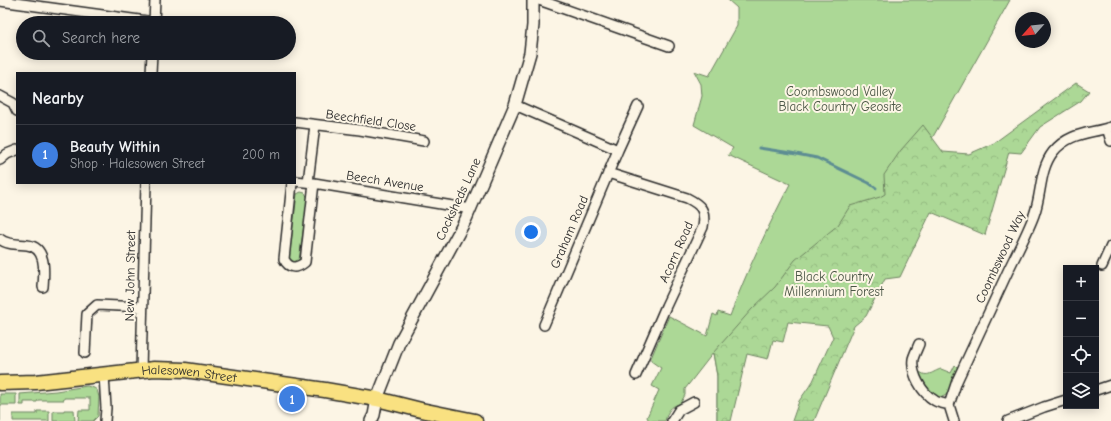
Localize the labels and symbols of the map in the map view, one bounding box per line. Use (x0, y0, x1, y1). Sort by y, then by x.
north arrow (1015, 12, 1051, 48)
park label: Coombswood Valley Black Country Geosite (778, 84, 902, 114)
street label: Beechfield Close (325, 106, 418, 134)
street label: Cocksheds Lane (432, 155, 484, 243)
street label: Beech Avenue (345, 167, 425, 195)
street label: Graham Road (547, 193, 591, 271)
street label: Coombswood Way (972, 208, 1028, 306)
street label: Acorn Road (656, 219, 696, 285)
your location (521, 222, 541, 242)
street label: New John Street (122, 229, 138, 322)
park label: Black Country Millennium Forest (784, 269, 885, 299)
street label: Halesowen Street (141, 361, 239, 385)
pin: 1 (279, 384, 305, 414)

